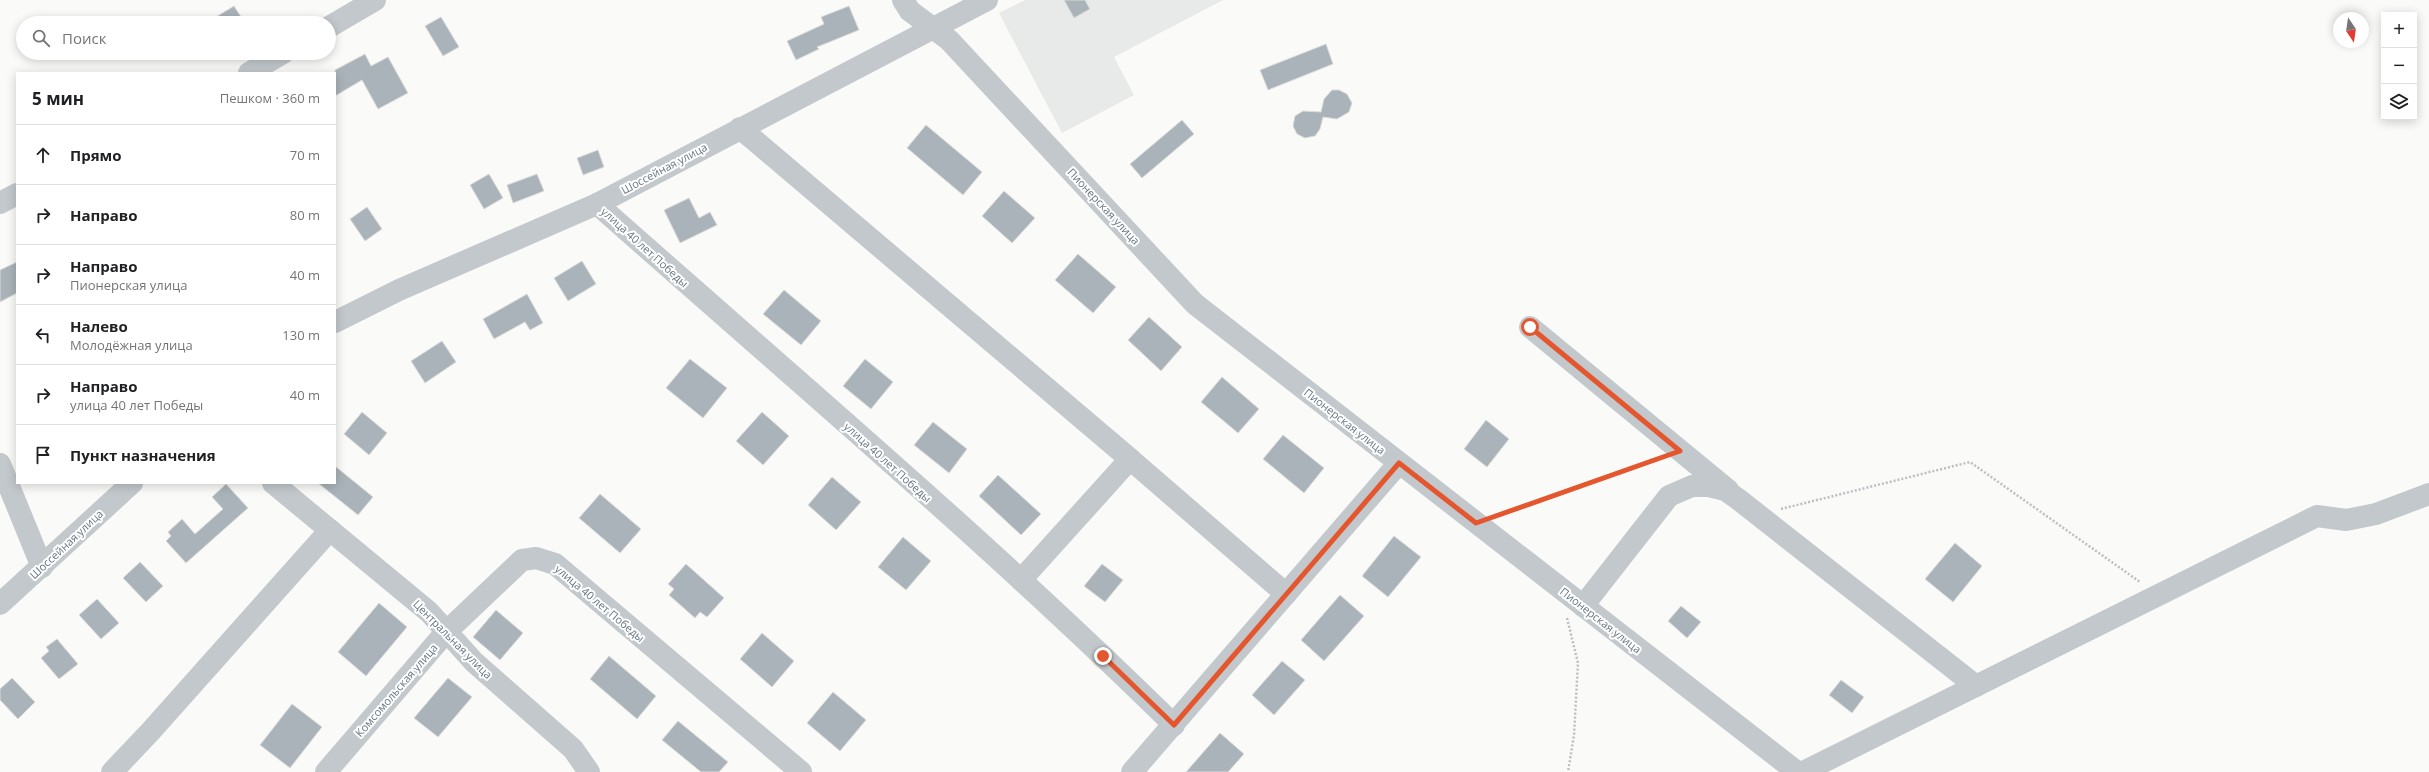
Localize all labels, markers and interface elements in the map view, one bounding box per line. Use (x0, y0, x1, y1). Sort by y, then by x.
north arrow (2333, 12, 2369, 48)
map controls (2381, 12, 2417, 120)
button: + (2381, 12, 2417, 48)
search box (16, 16, 336, 60)
icon: search (30, 27, 52, 49)
text: Поиск (62, 28, 106, 48)
button: − (2381, 48, 2417, 84)
button: layers (2381, 84, 2417, 120)
text: 5 мин (32, 87, 84, 110)
text: Пешком · 360 m (220, 89, 320, 107)
street label: Шоссейная улица (618, 139, 710, 197)
icon: ahead (32, 144, 54, 166)
text: Прямо (70, 145, 122, 165)
text: 70 m (290, 146, 320, 164)
street label: Пионерская улица (1065, 165, 1143, 247)
icon: right (32, 204, 54, 226)
street label: улица 40 лет Победы (598, 204, 692, 290)
text: Направо (70, 205, 138, 225)
text: 80 m (290, 206, 320, 224)
text: Направо (70, 256, 138, 276)
icon: right (32, 264, 54, 286)
text: 40 m (290, 266, 320, 284)
text: Пионерская улица (70, 276, 187, 294)
text: Налево (70, 316, 128, 336)
route start (1521, 318, 1539, 336)
icon: left (32, 324, 54, 346)
text: 130 m (282, 326, 320, 344)
text: Молодёжная улица (70, 336, 193, 354)
text: Направо (70, 376, 138, 396)
icon: right (32, 384, 54, 406)
street label: Пионерская улица (1301, 385, 1389, 457)
text: 40 m (290, 386, 320, 404)
text: улица 40 лет Победы (70, 396, 203, 414)
street label: улица 40 лет Победы (841, 419, 935, 505)
icon: arrive (32, 444, 54, 466)
text: Пункт назначения (70, 445, 216, 465)
street label: Шоссейная улица (26, 506, 106, 582)
street label: улица 40 лет Победы (552, 561, 648, 645)
street label: Пионерская улица (1557, 584, 1645, 656)
street label: Центральная улица (410, 596, 496, 682)
street label: Комсомольская улица (351, 640, 441, 740)
route end (1094, 647, 1112, 665)

